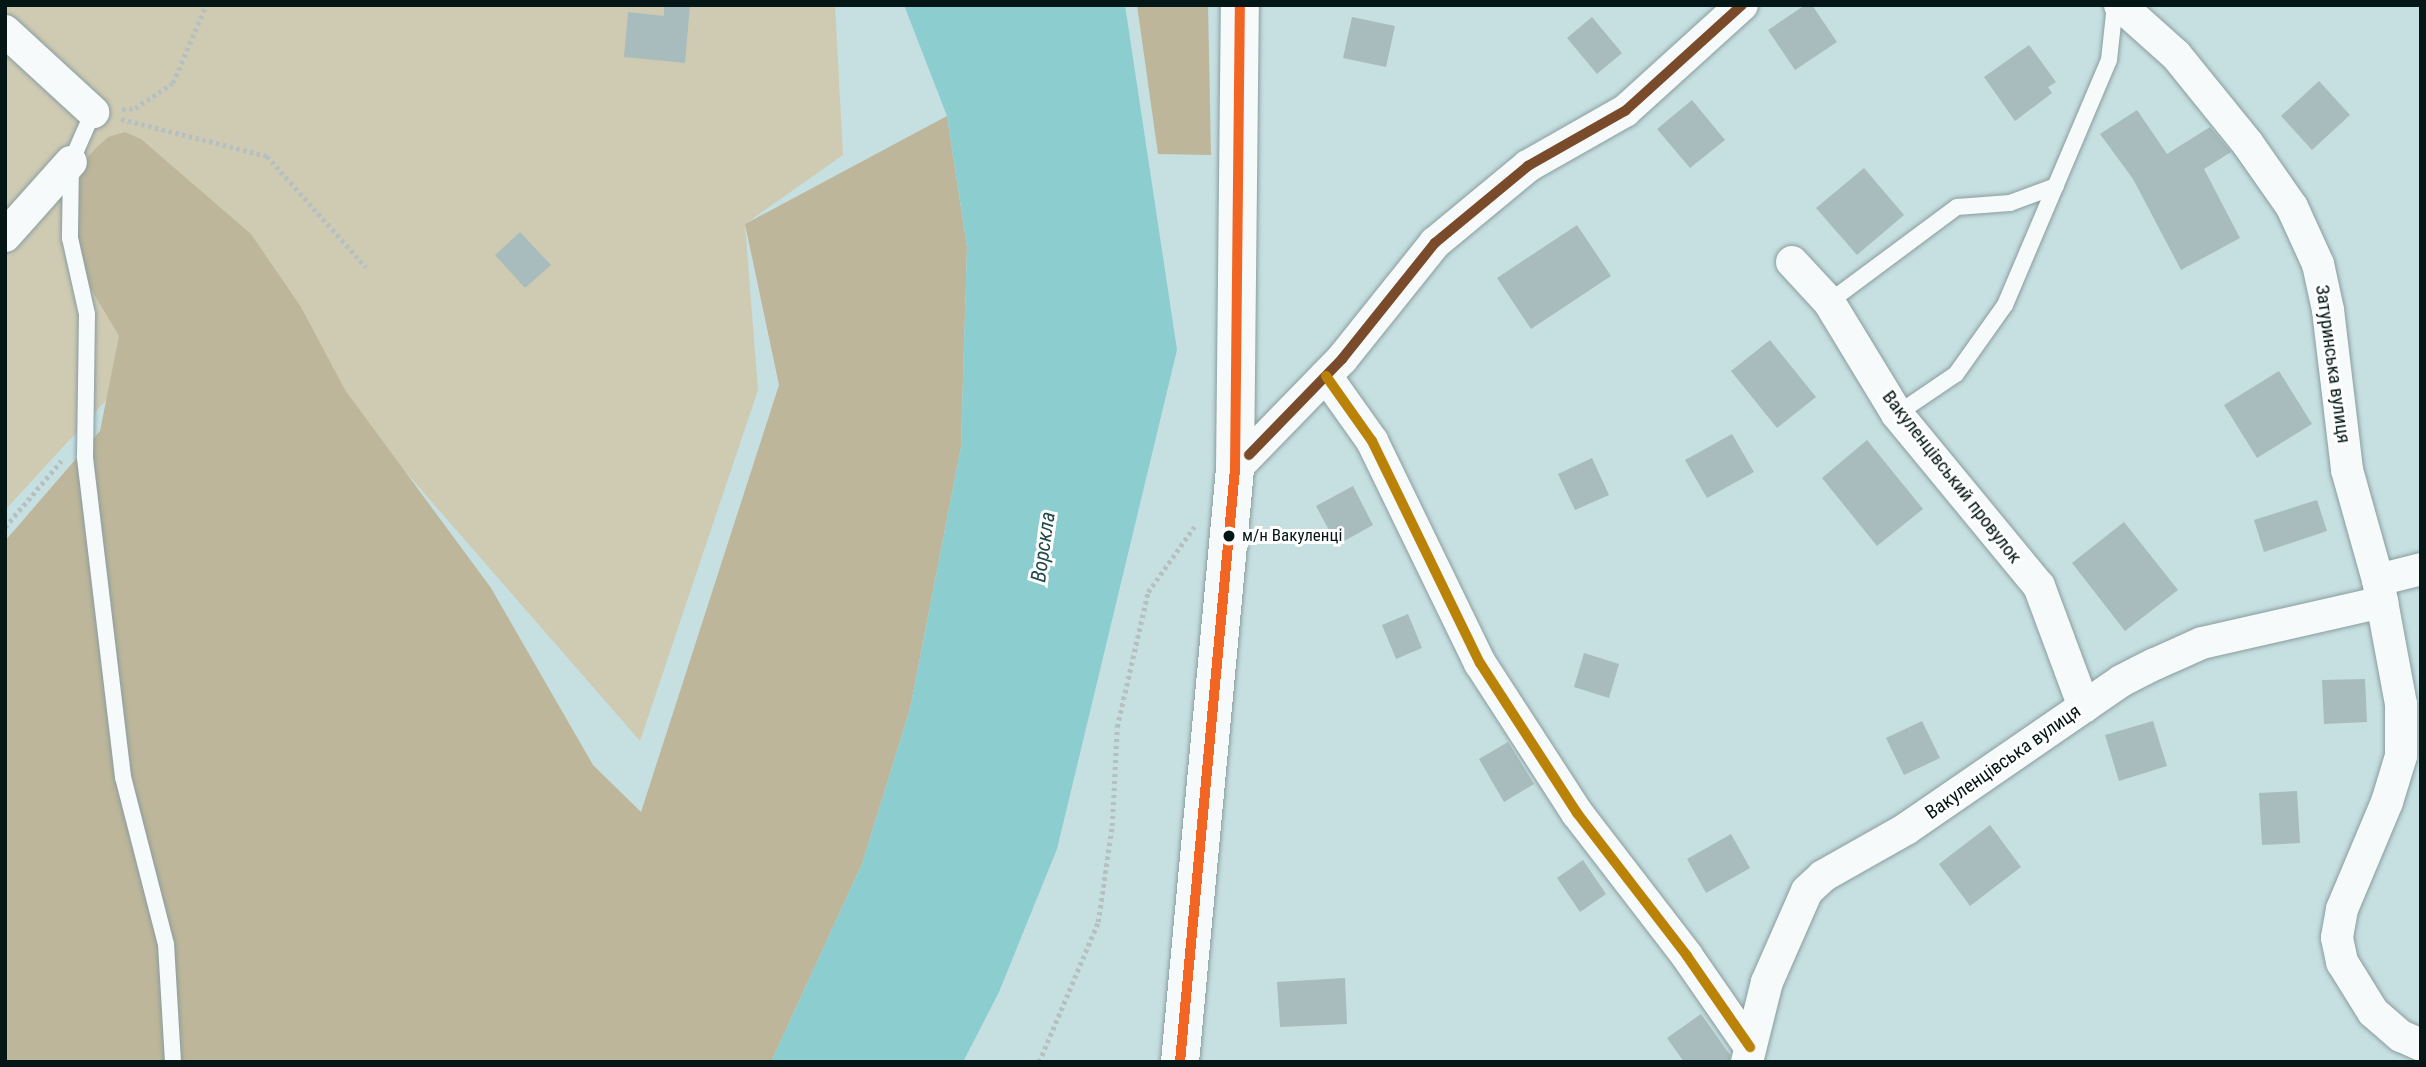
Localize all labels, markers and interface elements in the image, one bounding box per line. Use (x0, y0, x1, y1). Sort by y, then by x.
street label: Затуринська вулиця (2311, 283, 2355, 445)
street label: Вакуленцівський провулок (1877, 386, 2027, 568)
water label: Ворскла (1026, 510, 1060, 584)
place label: м/н Вакуленці (1242, 526, 1342, 546)
marker: м/н Вакуленці (1222, 529, 1236, 543)
street label: Вакуленцівська вулиця (1921, 700, 2085, 824)

